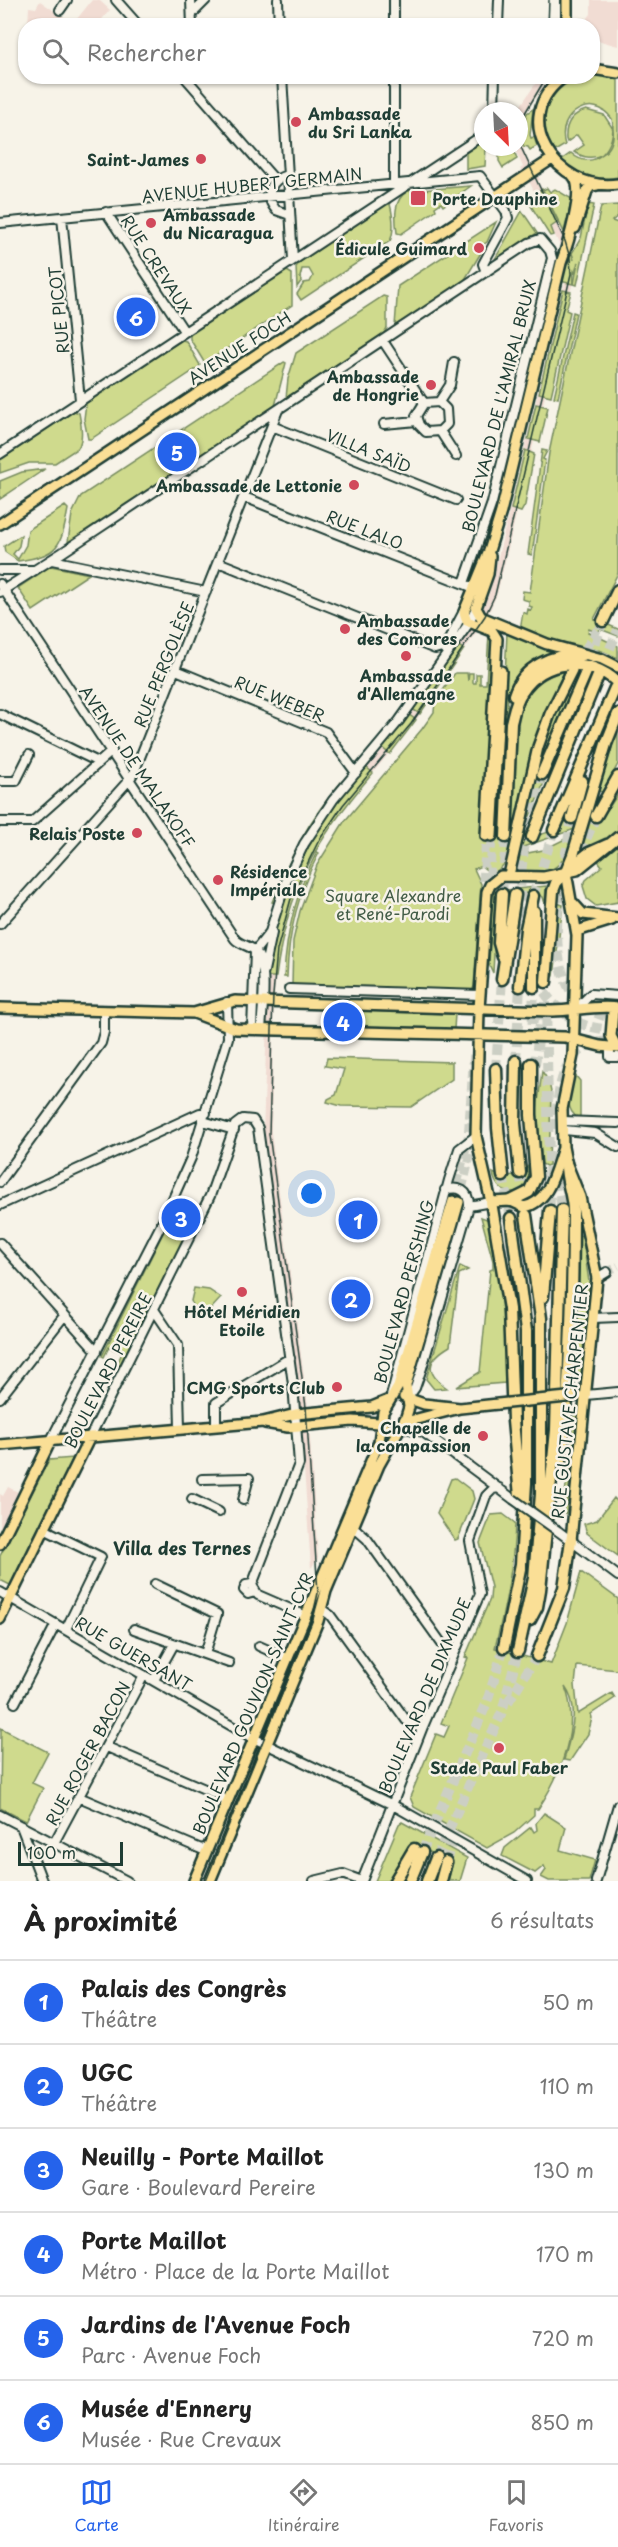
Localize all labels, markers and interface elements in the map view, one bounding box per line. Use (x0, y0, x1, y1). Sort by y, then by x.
search box (18, 18, 600, 84)
icon: search (39, 35, 72, 68)
text: Rechercher (87, 35, 206, 68)
place label: Ambassade du Sri Lanka (307, 101, 413, 143)
north arrow (474, 102, 528, 156)
marker: Ambassade du Sri Lanka (289, 115, 303, 129)
place label: Saint-James (87, 147, 189, 171)
marker: Saint-James (194, 152, 208, 166)
street label: AVENUE HUBERT GERMAIN (140, 160, 364, 208)
place label: Porte Dauphine (432, 186, 558, 210)
marker: Porte Dauphine (409, 189, 427, 207)
place label: Ambassade du Nicaragua (162, 202, 275, 244)
street label: RUE CREVAUX (116, 210, 198, 318)
marker: Ambassade du Nicaragua (144, 216, 158, 230)
place label: Édicule Guimard (335, 236, 467, 260)
marker: Édicule Guimard (472, 241, 486, 255)
street label: RUE PICOT (41, 265, 75, 355)
street label: BOULEVARD DE L'AMIRAL BRUIX (455, 277, 541, 535)
pin: 6 (116, 294, 156, 340)
street label: AVENUE FOCH (183, 305, 295, 389)
place label: Ambassade de Hongrie (326, 364, 419, 406)
marker: Ambassade de Hongrie (424, 378, 438, 392)
street label: VILLA SAÏD (323, 422, 415, 478)
pin: 5 (158, 430, 196, 474)
place label: Ambassade de Lettonie (155, 473, 342, 497)
marker: Ambassade de Lettonie (347, 478, 361, 492)
street label: RUE LALO (323, 503, 407, 555)
street label: RUE PERGOLÈSE (127, 597, 199, 731)
place label: Ambassade des Comores (356, 608, 458, 650)
marker: Ambassade des Comores (338, 622, 352, 636)
marker: Ambassade d'Allemagne (399, 649, 413, 663)
place label: Ambassade d'Allemagne (357, 663, 455, 705)
street label: RUE WEBER (231, 669, 329, 727)
street label: AVENUE DE MALAKOFF (75, 680, 201, 852)
place label: Relais Poste (29, 821, 125, 845)
marker: Relais Poste (130, 826, 144, 840)
place label: Résidence Impériale (230, 859, 307, 901)
marker: Résidence Impériale (211, 873, 225, 887)
park label: Square Alexandre et René-Parodi (325, 883, 461, 925)
pin: 4 (324, 1000, 362, 1044)
your location (297, 1179, 326, 1208)
pin: 3 (162, 1196, 201, 1240)
street label: BOULEVARD PERSHING (367, 1196, 439, 1386)
pin: 1 (338, 1198, 378, 1242)
pin: 2 (332, 1276, 370, 1322)
street label: RUE GUSTAVE CHARPENTIER (545, 1282, 593, 1520)
marker: Hôtel Méridien Etoile (235, 1285, 249, 1299)
street label: BOULEVARD PEREIRE (57, 1288, 157, 1452)
place label: Hôtel Méridien Etoile (184, 1299, 300, 1341)
place label: CMG Sports Club (186, 1375, 325, 1399)
marker: CMG Sports Club (330, 1380, 344, 1394)
place label: Chapelle de la compassion (356, 1415, 471, 1457)
marker: Chapelle de la compassion (476, 1429, 490, 1443)
district label: Villa des Ternes (113, 1534, 251, 1561)
street label: BOULEVARD GOUVION-SAINT-CYR (186, 1568, 318, 1838)
street label: BOULEVARD DE DIXMUDE (372, 1594, 476, 1796)
street label: RUE GUERSANT (71, 1610, 197, 1696)
street label: RUE ROGER BACON (39, 1677, 135, 1829)
marker: Stade Paul Faber (492, 1741, 506, 1755)
place label: Stade Paul Faber (430, 1755, 569, 1779)
scale bar (18, 1839, 123, 1866)
text: 100 m (27, 1840, 76, 1864)
text: À proximité (24, 1901, 178, 1940)
text: 6 résultats (490, 1905, 594, 1935)
text: Palais des Congrès (81, 1971, 287, 2004)
text: 1 (39, 1987, 48, 2017)
text: 50 m (542, 1987, 594, 2017)
text: Théâtre (81, 2004, 157, 2034)
text: UGC (81, 2055, 133, 2088)
text: 2 (36, 2071, 51, 2101)
text: 110 m (540, 2071, 594, 2101)
text: Théâtre (81, 2088, 157, 2118)
text: Neuilly - Porte Maillot (81, 2139, 324, 2172)
text: 3 (37, 2155, 50, 2185)
text: 130 m (534, 2155, 594, 2185)
text: Gare · Boulevard Pereire (81, 2172, 316, 2202)
text: Porte Maillot (81, 2223, 226, 2256)
text: 4 (37, 2239, 50, 2269)
text: 170 m (536, 2239, 594, 2269)
text: Métro · Place de la Porte Maillot (81, 2256, 389, 2286)
text: Jardins de l'Avenue Foch (81, 2307, 351, 2340)
text: 5 (37, 2323, 50, 2353)
text: 720 m (532, 2323, 594, 2353)
text: Parc · Avenue Foch (81, 2340, 261, 2370)
text: Musée d'Ennery (81, 2391, 252, 2424)
text: 6 (36, 2407, 51, 2437)
text: 850 m (530, 2407, 594, 2437)
text: Musée · Rue Crevaux (81, 2424, 281, 2454)
tab: Carte (74, 2476, 119, 2536)
tab: Itinéraire (268, 2476, 340, 2536)
tab: Favoris (489, 2476, 544, 2536)

